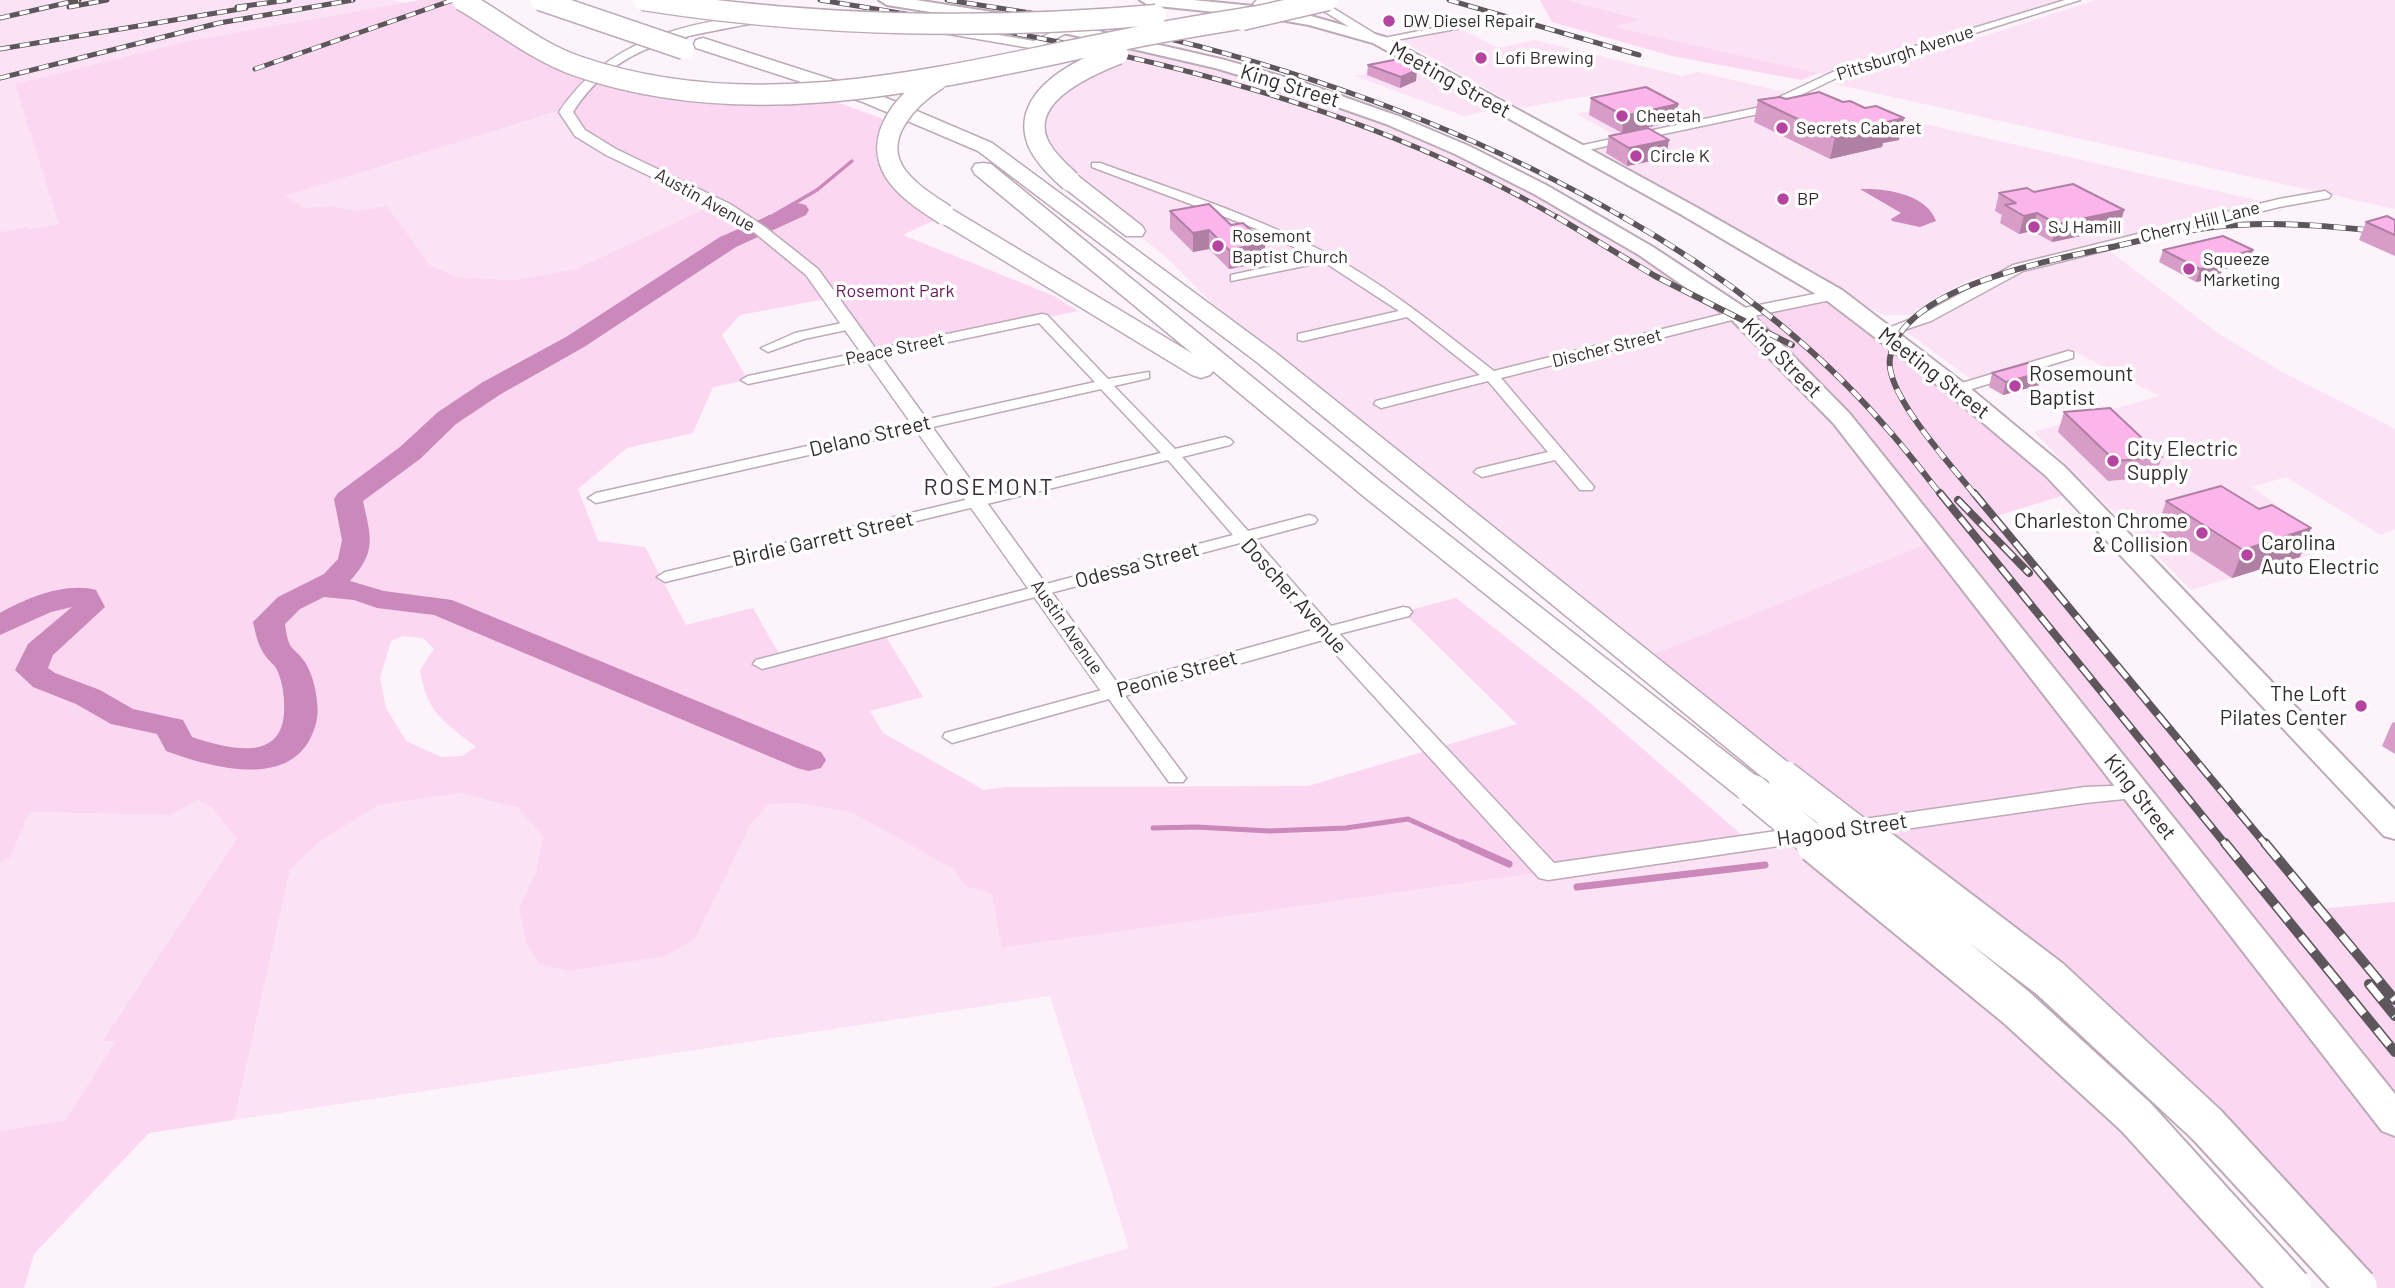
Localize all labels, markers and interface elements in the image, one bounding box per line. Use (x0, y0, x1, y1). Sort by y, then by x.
place label: DW Diesel Repair (1403, 10, 1535, 32)
marker: DW Diesel Repair (1381, 13, 1397, 29)
street label: Pittsburgh Avenue (1834, 21, 1976, 85)
street label: Meeting Street (1385, 36, 1515, 124)
place label: Lofi Brewing (1495, 47, 1594, 69)
marker: Lofi Brewing (1473, 50, 1489, 66)
street label: King Street (1237, 59, 1343, 113)
place label: Cheetah (1636, 105, 1701, 127)
marker: Cheetah (1614, 108, 1630, 124)
place label: Secrets Cabaret (1796, 117, 1922, 139)
marker: Secrets Cabaret (1774, 120, 1790, 136)
place label: Circle K (1650, 145, 1710, 167)
marker: Circle K (1628, 148, 1644, 164)
street label: Austin Avenue (651, 164, 759, 236)
place label: BP (1797, 188, 1819, 210)
marker: BP (1775, 191, 1791, 207)
street label: Cherry Hill Lane (2138, 197, 2262, 247)
place label: SJ Hamill (2048, 216, 2121, 238)
marker: SJ Hamill (2026, 219, 2042, 235)
place label: Rosemont Baptist Church (1232, 225, 1348, 268)
marker: Rosemont Baptist Church (1210, 238, 1226, 254)
place label: Squeeze Marketing (2203, 248, 2280, 290)
marker: Squeeze Marketing (2181, 261, 2197, 277)
park label: Rosemont Park (836, 280, 954, 302)
street label: King Street (1737, 313, 1827, 403)
street label: Meeting Street (1873, 322, 1995, 424)
street label: Discher Street (1550, 324, 1664, 372)
street label: Peace Street (844, 328, 946, 370)
place label: Rosemount Baptist (2029, 361, 2133, 411)
marker: Rosemount Baptist (2007, 378, 2023, 394)
street label: Delano Street (807, 410, 933, 462)
place label: City Electric Supply (2127, 436, 2238, 486)
marker: City Electric Supply (2105, 453, 2121, 469)
district label: ROSEMONT (924, 473, 1054, 501)
street label: Birdie Garrett Street (730, 506, 916, 572)
place label: Charleston Chrome & Collision (2014, 508, 2188, 558)
marker: Charleston Chrome & Collision (2194, 525, 2210, 541)
place label: Carolina Auto Electric (2261, 530, 2379, 580)
street label: Doscher Avenue (1236, 533, 1352, 659)
street label: Odessa Street (1072, 536, 1202, 594)
marker: Carolina Auto Electric (2239, 547, 2255, 563)
street label: Austin Avenue (1026, 575, 1108, 679)
street label: Peonie Street (1114, 645, 1240, 703)
place label: The Loft Pilates Center (2220, 681, 2347, 731)
marker: The Loft Pilates Center (2353, 698, 2369, 714)
street label: King Street (2099, 749, 2181, 845)
street label: Hagood Street (1775, 808, 1909, 852)

